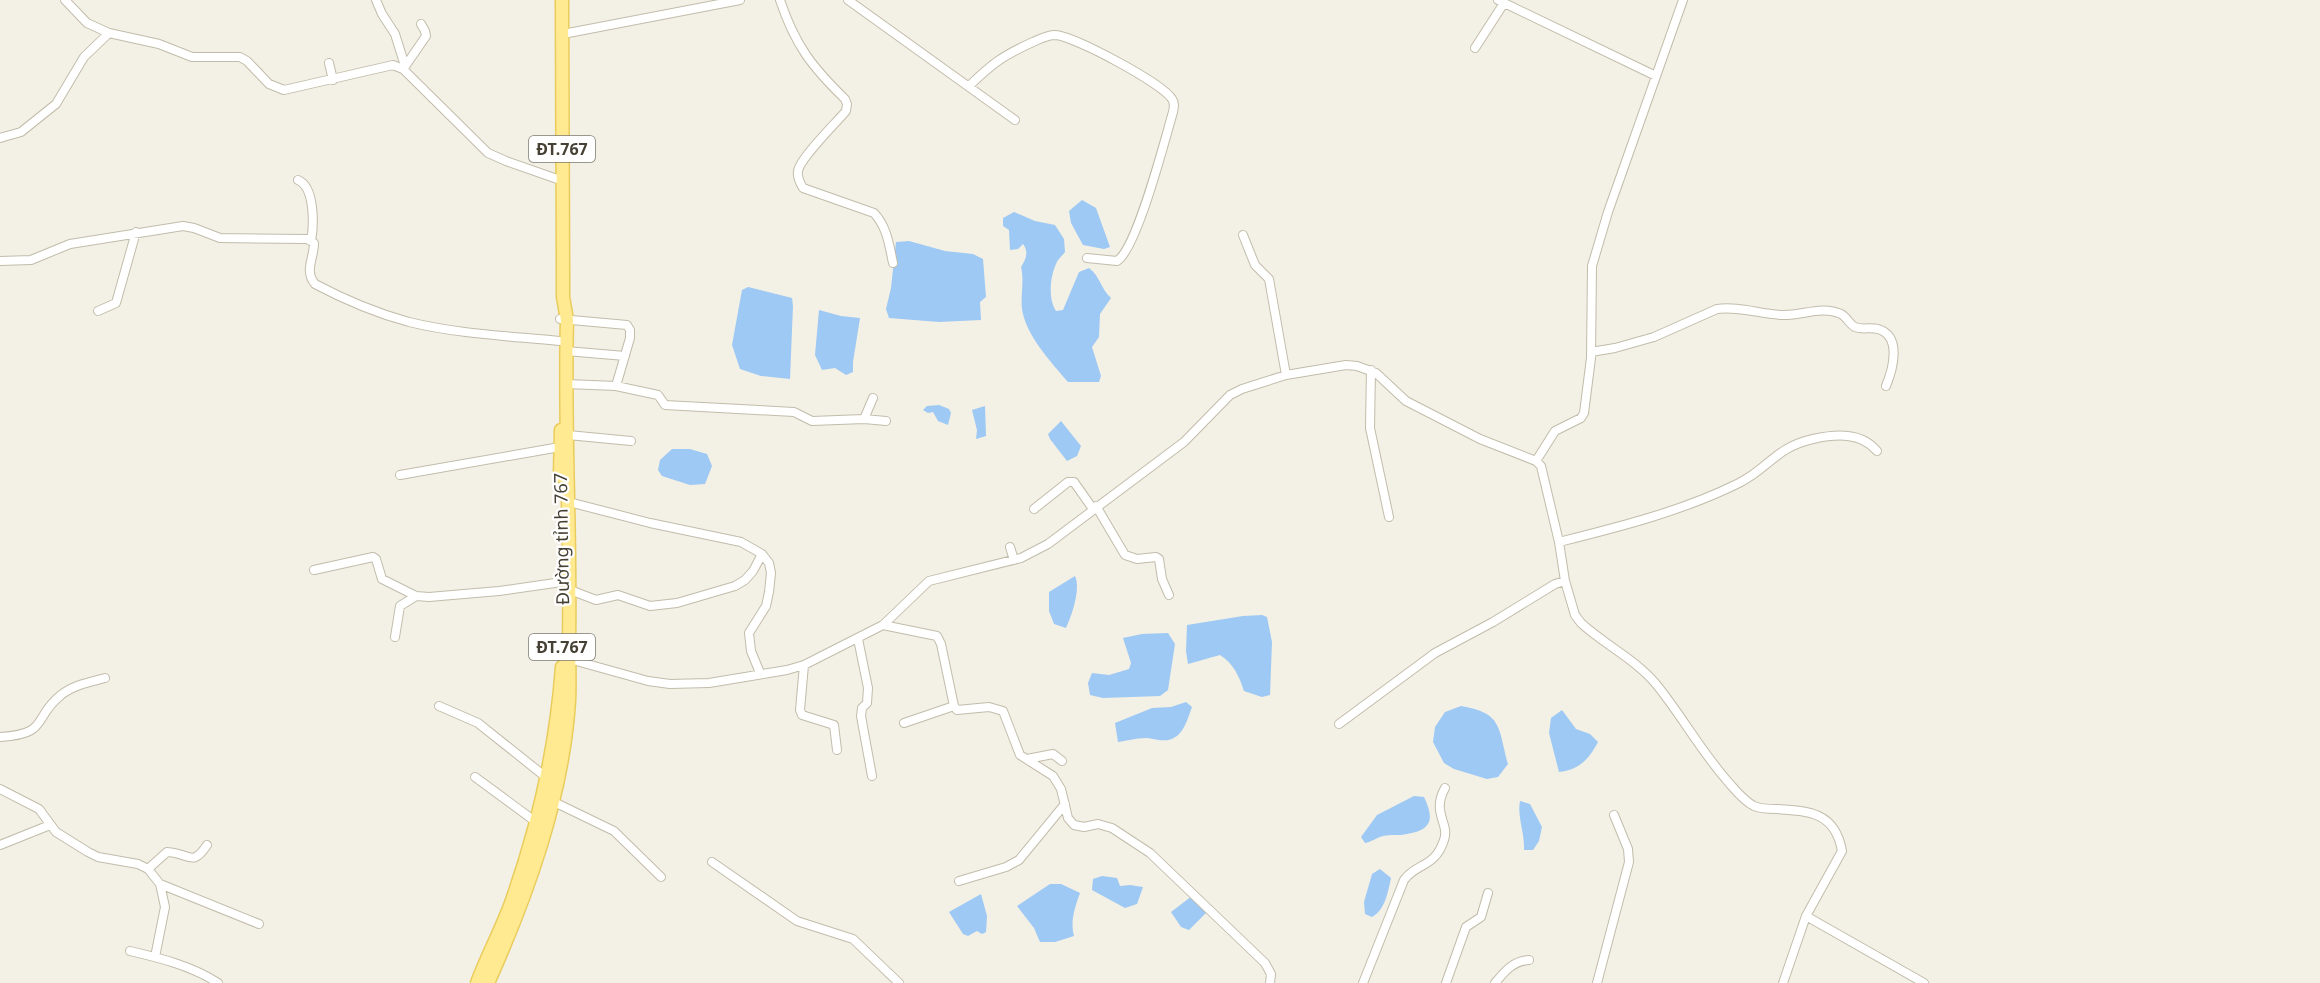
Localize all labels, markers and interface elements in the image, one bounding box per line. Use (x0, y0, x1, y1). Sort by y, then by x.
road number: ĐT.767 (529, 136, 595, 162)
street label: Đường tỉnh 767 (548, 473, 574, 605)
road number: ĐT.767 (529, 634, 595, 660)

